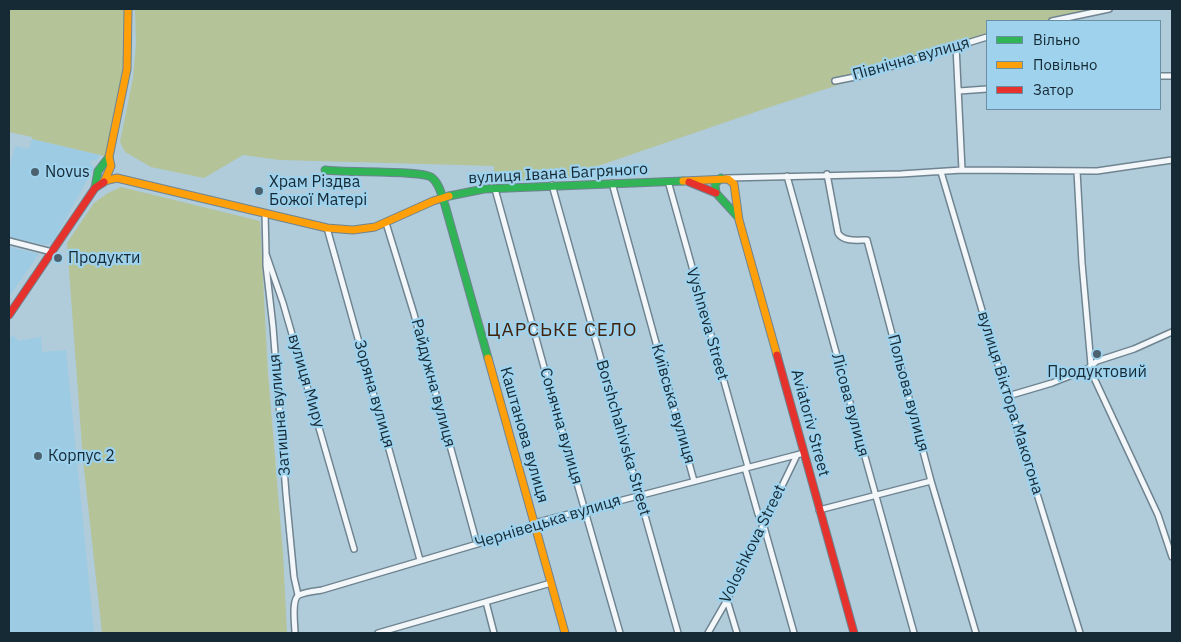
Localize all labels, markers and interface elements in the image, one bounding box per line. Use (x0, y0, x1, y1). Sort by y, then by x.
legend (986, 20, 1161, 110)
text: Вільно (1033, 30, 1080, 49)
street label: Північна вулиця (850, 33, 972, 85)
text: Повільно (1033, 55, 1097, 74)
text: Затор (1033, 80, 1074, 99)
street label: вулиця Івана Багряного (468, 160, 648, 188)
place label: Novus (45, 162, 90, 182)
marker: Novus (29, 166, 41, 178)
place label: Храм Різдва Божої Матері (269, 172, 367, 210)
marker: Храм Різдва Божої Матері (253, 185, 265, 197)
place label: Продукти (68, 248, 141, 268)
marker: Продукти (52, 252, 64, 264)
street label: Vyshneva Street (682, 266, 732, 382)
street label: вулиця Віктора Макогона (973, 309, 1047, 497)
street label: Райдужна вулиця (407, 317, 459, 449)
district label: ЦАРСЬКЕ СЕЛО (485, 320, 639, 342)
street label: вулиця Миру (283, 332, 329, 430)
street label: Польова вулиця (883, 332, 933, 454)
street label: Зоряна вулиця (349, 338, 399, 450)
street label: Київська вулиця (647, 342, 699, 466)
marker: Продуктовий (1091, 348, 1103, 360)
street label: Лісова вулиця (827, 351, 873, 459)
street label: Затишна вулиця (265, 353, 295, 477)
street label: Borshchahivska Street (592, 358, 654, 518)
place label: Продуктовий (1047, 362, 1147, 382)
street label: Каштанова вулиця (495, 365, 553, 505)
street label: Сонячна вулиця (535, 366, 587, 486)
street label: Aviatoriv Street (786, 367, 834, 479)
place label: Корпус 2 (48, 446, 115, 466)
marker: Корпус 2 (32, 450, 44, 462)
street label: Voloshkova Street (716, 482, 790, 606)
street label: Чернівецька вулиця (473, 491, 623, 553)

